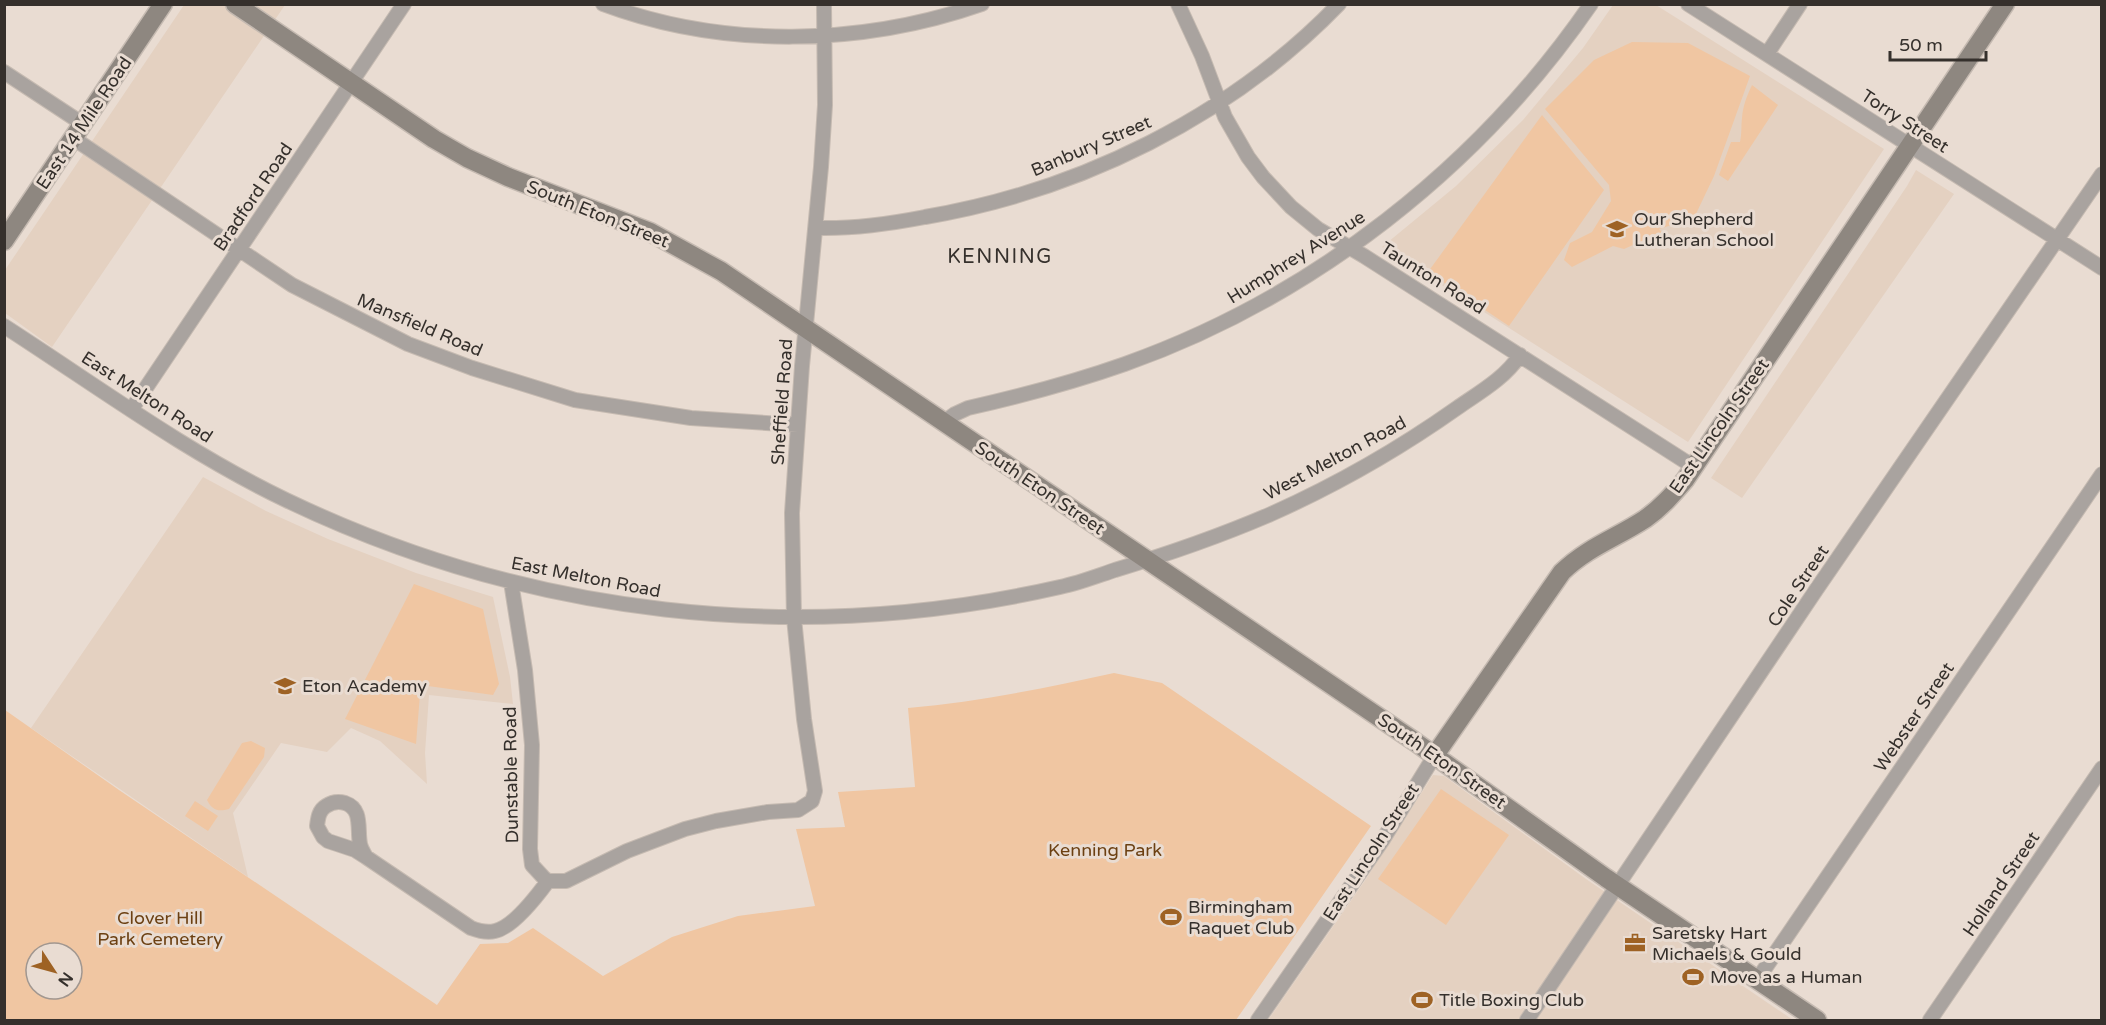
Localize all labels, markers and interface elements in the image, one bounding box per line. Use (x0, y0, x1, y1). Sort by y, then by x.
scale bar (1890, 24, 1986, 62)
text: 50 m (1899, 34, 1943, 56)
street label: East 14 Mile Road (31, 53, 137, 193)
street label: Torry Street (1857, 84, 1953, 158)
street label: Banbury Street (1028, 111, 1155, 181)
street label: Bradford Road (209, 139, 297, 255)
street label: South Eton Street (524, 175, 672, 253)
street label: Humphrey Avenue (1223, 206, 1369, 308)
place label: Our Shepherd Lutheran School (1634, 208, 1774, 251)
school or university icon: Our Shepherd Lutheran School (1605, 217, 1629, 241)
street label: Taunton Road (1376, 237, 1490, 319)
district label: KENNING (947, 245, 1053, 269)
street label: Mansfield Road (354, 289, 486, 361)
street label: Sheffield Road (767, 338, 797, 466)
street label: East Melton Road (77, 346, 217, 448)
street label: East Lincoln Street (1664, 354, 1774, 498)
street label: West Melton Road (1260, 411, 1410, 505)
street label: South Eton Street (971, 437, 1109, 540)
street label: Cole Street (1763, 541, 1833, 631)
street label: East Melton Road (509, 552, 663, 602)
street label: Webster Street (1869, 658, 1959, 776)
school or university icon: Eton Academy (273, 674, 297, 698)
place label: Eton Academy (302, 675, 427, 697)
street label: Dunstable Road (499, 706, 523, 844)
street label: South Eton Street (1374, 709, 1510, 814)
street label: East Lincoln Street (1318, 779, 1424, 925)
street label: Holland Street (1958, 827, 2044, 941)
park label: Kenning Park (1048, 839, 1162, 861)
place label: Birmingham Raquet Club (1188, 896, 1294, 939)
sports icon: Birmingham Raquet Club (1159, 905, 1183, 929)
park label: Clover Hill Park Cemetery (97, 907, 223, 950)
place label: Saretsky Hart Michaels & Gould (1652, 922, 1802, 965)
office icon: Saretsky Hart Michaels & Gould (1623, 931, 1647, 955)
north arrow (24, 941, 84, 1001)
sports icon: Move as a Human (1681, 965, 1705, 989)
place label: Move as a Human (1710, 966, 1862, 988)
text: N (53, 968, 77, 990)
sports icon: Title Boxing Club (1410, 988, 1434, 1012)
place label: Title Boxing Club (1439, 989, 1584, 1011)

